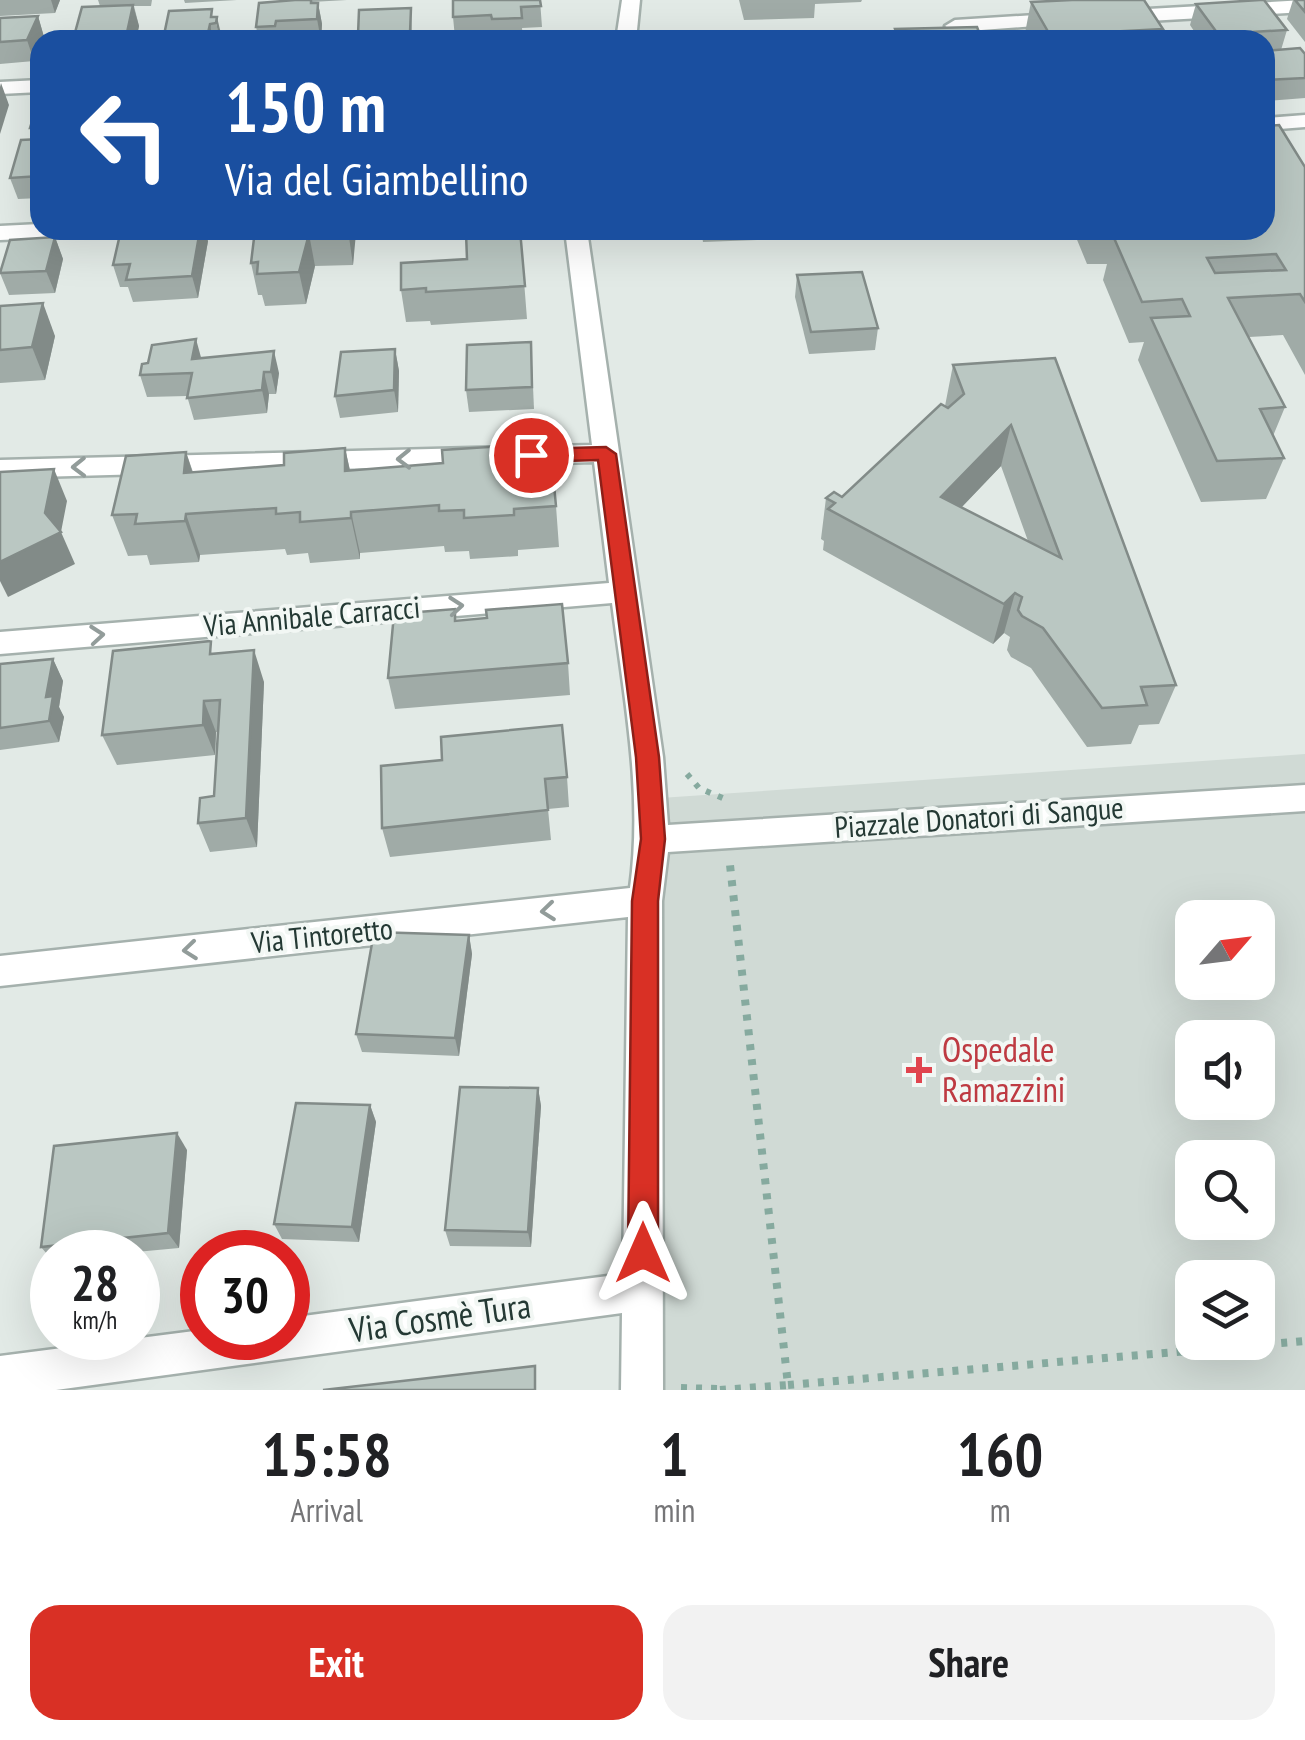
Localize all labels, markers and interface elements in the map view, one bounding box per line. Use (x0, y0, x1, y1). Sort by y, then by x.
text: 150 m (225, 61, 386, 151)
icon: left (60, 70, 190, 200)
text: Via del Giambellino (225, 149, 528, 207)
pin (489, 413, 574, 498)
icon: arrive (504, 428, 559, 483)
one-way arrow (396, 448, 412, 469)
one-way arrow (71, 457, 87, 478)
street label: Via Annibale Carracci (201, 587, 422, 644)
one-way arrow (448, 595, 464, 617)
one-way arrow (90, 625, 106, 646)
street label: Piazzale Donatori di Sangue (833, 787, 1125, 846)
one-way arrow (540, 900, 556, 921)
north arrow (1175, 900, 1275, 1000)
map controls (1175, 900, 1275, 1360)
street label: Via Tintoretto (248, 908, 394, 961)
one-way arrow (182, 939, 198, 960)
button: sound (1175, 1020, 1275, 1120)
place label: Ospedale Ramazzini (942, 1026, 1065, 1112)
marker: Ospedale Ramazzini (906, 1057, 932, 1083)
button: search (1175, 1140, 1275, 1240)
position arrow (591, 1201, 695, 1305)
speed limit sign: 30 (180, 1230, 310, 1360)
text: 28 (71, 1250, 119, 1315)
button: layers (1175, 1260, 1275, 1360)
street label: Via Cosmè Tura (345, 1282, 533, 1353)
text: km/h (73, 1304, 117, 1336)
text: 15:58 (262, 1415, 392, 1493)
text: 1 (660, 1415, 689, 1493)
text: 160 (957, 1415, 1043, 1493)
text: Arrival (291, 1489, 363, 1531)
text: min (653, 1489, 695, 1531)
text: m (990, 1489, 1011, 1531)
button: Exit (30, 1605, 643, 1720)
button: Share (663, 1605, 1275, 1720)

